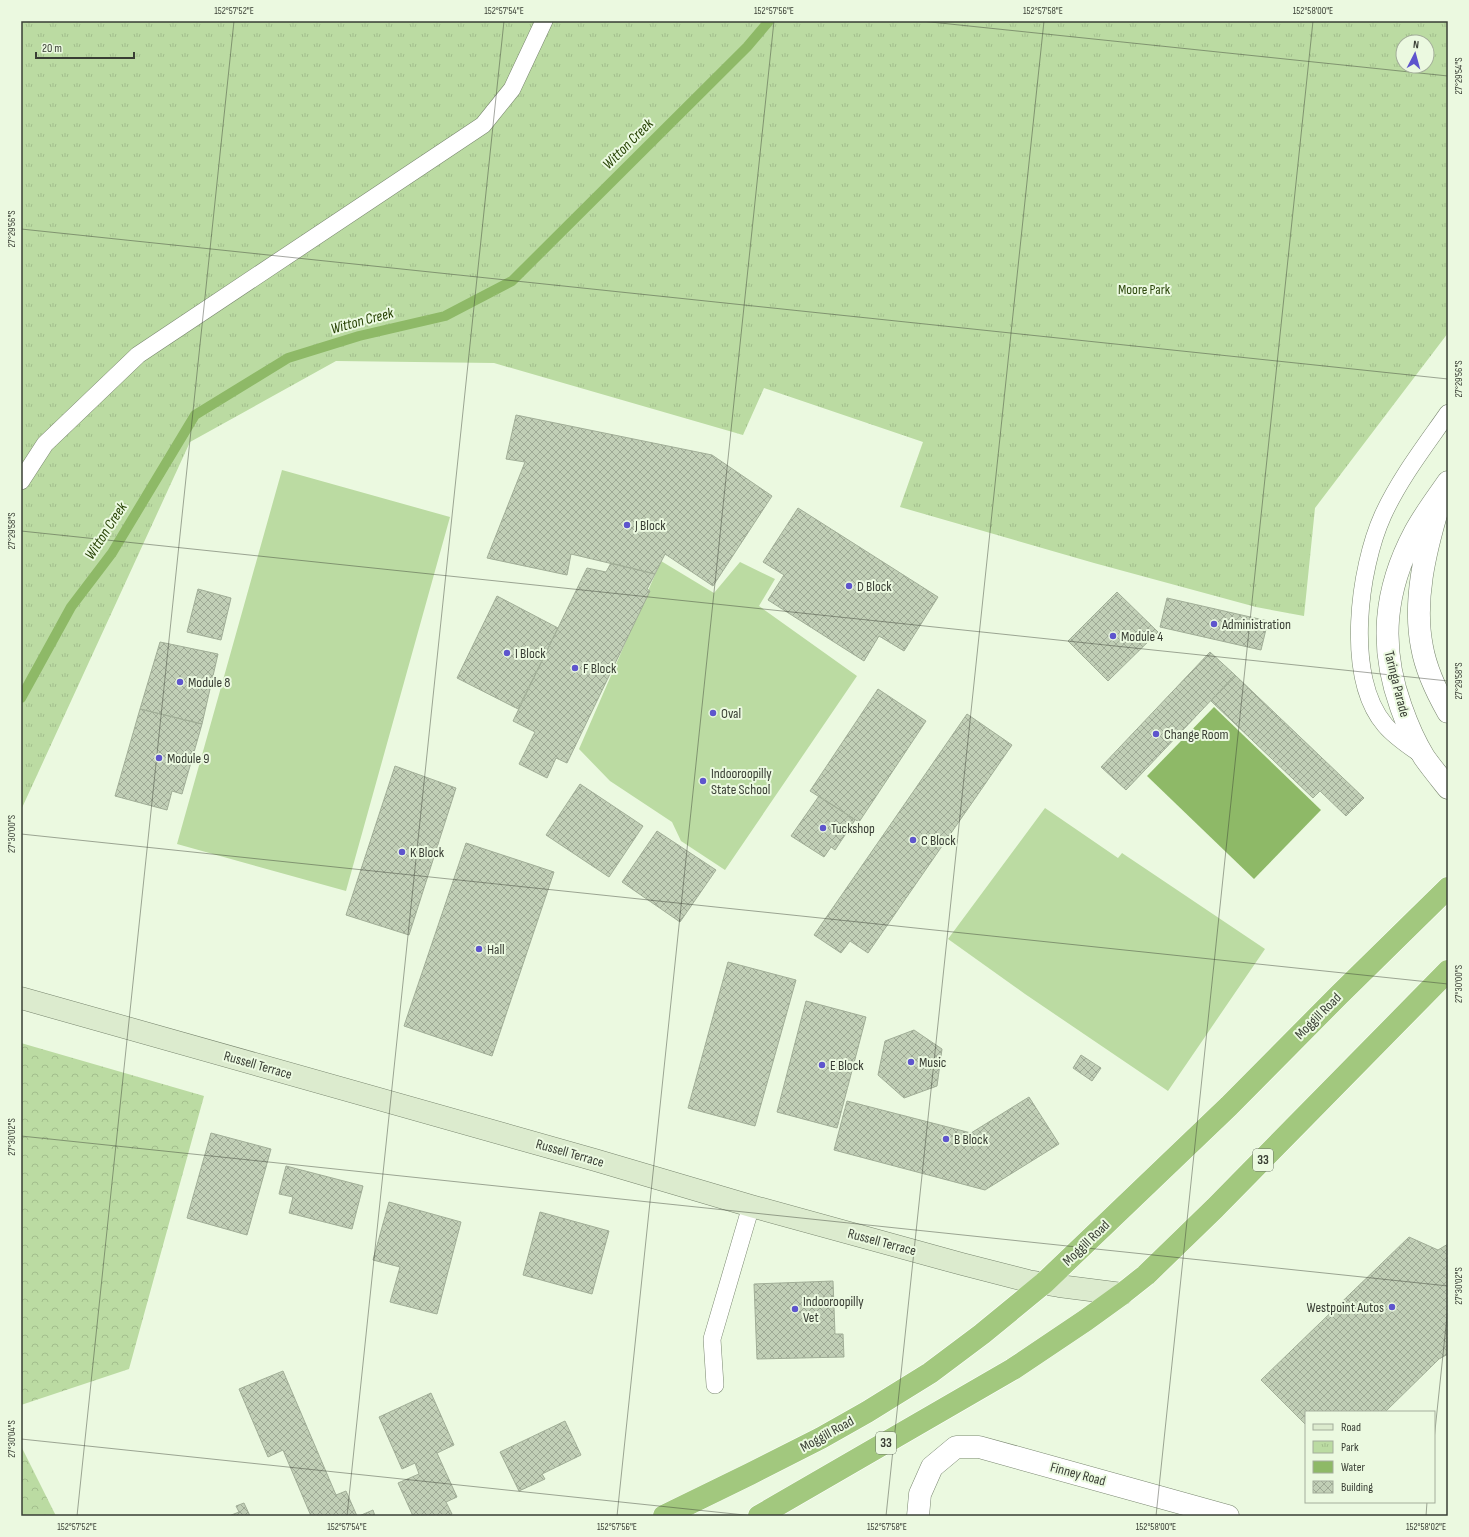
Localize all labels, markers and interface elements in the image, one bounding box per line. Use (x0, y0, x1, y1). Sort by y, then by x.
text: 152°57'52"E (214, 5, 254, 17)
text: 152°57'54"E (484, 5, 524, 17)
text: 152°57'56"E (754, 5, 794, 17)
text: 152°57'58"E (1023, 5, 1063, 17)
text: 152°58'00"E (1293, 5, 1333, 17)
scale bar (36, 34, 134, 60)
north arrow (1395, 34, 1435, 74)
text: N (1412, 38, 1420, 51)
text: 20 m (42, 41, 62, 56)
text: 27°29'54"S (1453, 57, 1465, 95)
water label: Witton Creek (599, 114, 658, 173)
text: 27°29'56"S (6, 210, 18, 248)
park label: Moore Park (1118, 281, 1171, 298)
water label: Witton Creek (329, 303, 396, 338)
text: 27°29'56"S (1453, 360, 1465, 398)
water label: Witton Creek (81, 499, 132, 563)
text: 27°29'58"S (6, 512, 18, 550)
place label: J Block (634, 517, 666, 534)
marker: J Block (622, 520, 632, 530)
place label: D Block (857, 578, 892, 595)
marker: D Block (844, 581, 854, 591)
place label: Administration (1221, 616, 1291, 633)
marker: Administration (1209, 619, 1219, 629)
place label: Module 4 (1121, 628, 1163, 645)
marker: Module 4 (1108, 631, 1118, 641)
place label: I Block (515, 645, 546, 662)
marker: I Block (502, 648, 512, 658)
street label: Taringa Parade (1381, 649, 1413, 719)
place label: F Block (583, 660, 617, 677)
text: 27°29'58"S (1453, 662, 1465, 700)
marker: F Block (570, 663, 580, 673)
place label: Module 8 (188, 674, 230, 691)
marker: Module 8 (175, 677, 185, 687)
place label: Oval (721, 705, 741, 722)
marker: Oval (708, 708, 718, 718)
place label: Change Room (1164, 726, 1228, 743)
marker: Change Room (1151, 729, 1161, 739)
place label: Module 9 (167, 750, 209, 767)
marker: Module 9 (154, 753, 164, 763)
place label: Indooroopilly State School (711, 765, 772, 798)
marker: Indooroopilly State School (698, 776, 708, 786)
text: 27°30'00"S (6, 815, 18, 853)
place label: Tuckshop (831, 820, 875, 837)
marker: Tuckshop (818, 823, 828, 833)
place label: C Block (921, 832, 956, 849)
marker: C Block (908, 835, 918, 845)
place label: K Block (410, 844, 445, 861)
marker: K Block (397, 847, 407, 857)
place label: Hall (487, 941, 505, 958)
marker: Hall (474, 944, 484, 954)
text: 27°30'00"S (1453, 965, 1465, 1003)
street label: Moggill Road (1291, 989, 1345, 1043)
street label: Russell Terrace (222, 1047, 294, 1083)
place label: Music (919, 1054, 946, 1071)
place label: E Block (830, 1057, 864, 1074)
marker: Music (906, 1057, 916, 1067)
marker: E Block (817, 1060, 827, 1070)
text: 27°30'02"S (6, 1118, 18, 1156)
place label: B Block (954, 1131, 989, 1148)
marker: B Block (941, 1134, 951, 1144)
street label: Russell Terrace (534, 1135, 606, 1171)
road number: 33 (1253, 1149, 1273, 1171)
street label: Moggill Road (1059, 1216, 1113, 1269)
street label: Russell Terrace (846, 1225, 918, 1259)
text: 27°30'02"S (1453, 1267, 1465, 1305)
place label: Indooroopilly Vet (803, 1293, 864, 1326)
place label: Westpoint Autos (1307, 1299, 1384, 1316)
marker: Westpoint Autos (1387, 1302, 1397, 1312)
marker: Indooroopilly Vet (790, 1304, 800, 1314)
legend (1305, 1411, 1435, 1503)
street label: Moggill Road (797, 1412, 857, 1456)
text: 27°30'04"S (6, 1420, 18, 1458)
text: Road (1341, 1420, 1361, 1435)
road number: 33 (876, 1432, 896, 1454)
text: Park (1341, 1440, 1359, 1455)
street label: Finney Road (1048, 1458, 1108, 1490)
text: Water (1341, 1460, 1365, 1475)
text: Building (1341, 1480, 1373, 1495)
text: 152°57'52"E (57, 1521, 97, 1533)
text: 152°57'54"E (327, 1521, 367, 1533)
text: 152°57'56"E (597, 1521, 637, 1533)
text: 152°57'58"E (867, 1521, 907, 1533)
text: 152°58'00"E (1136, 1521, 1176, 1533)
text: 152°58'02"E (1406, 1521, 1446, 1533)

